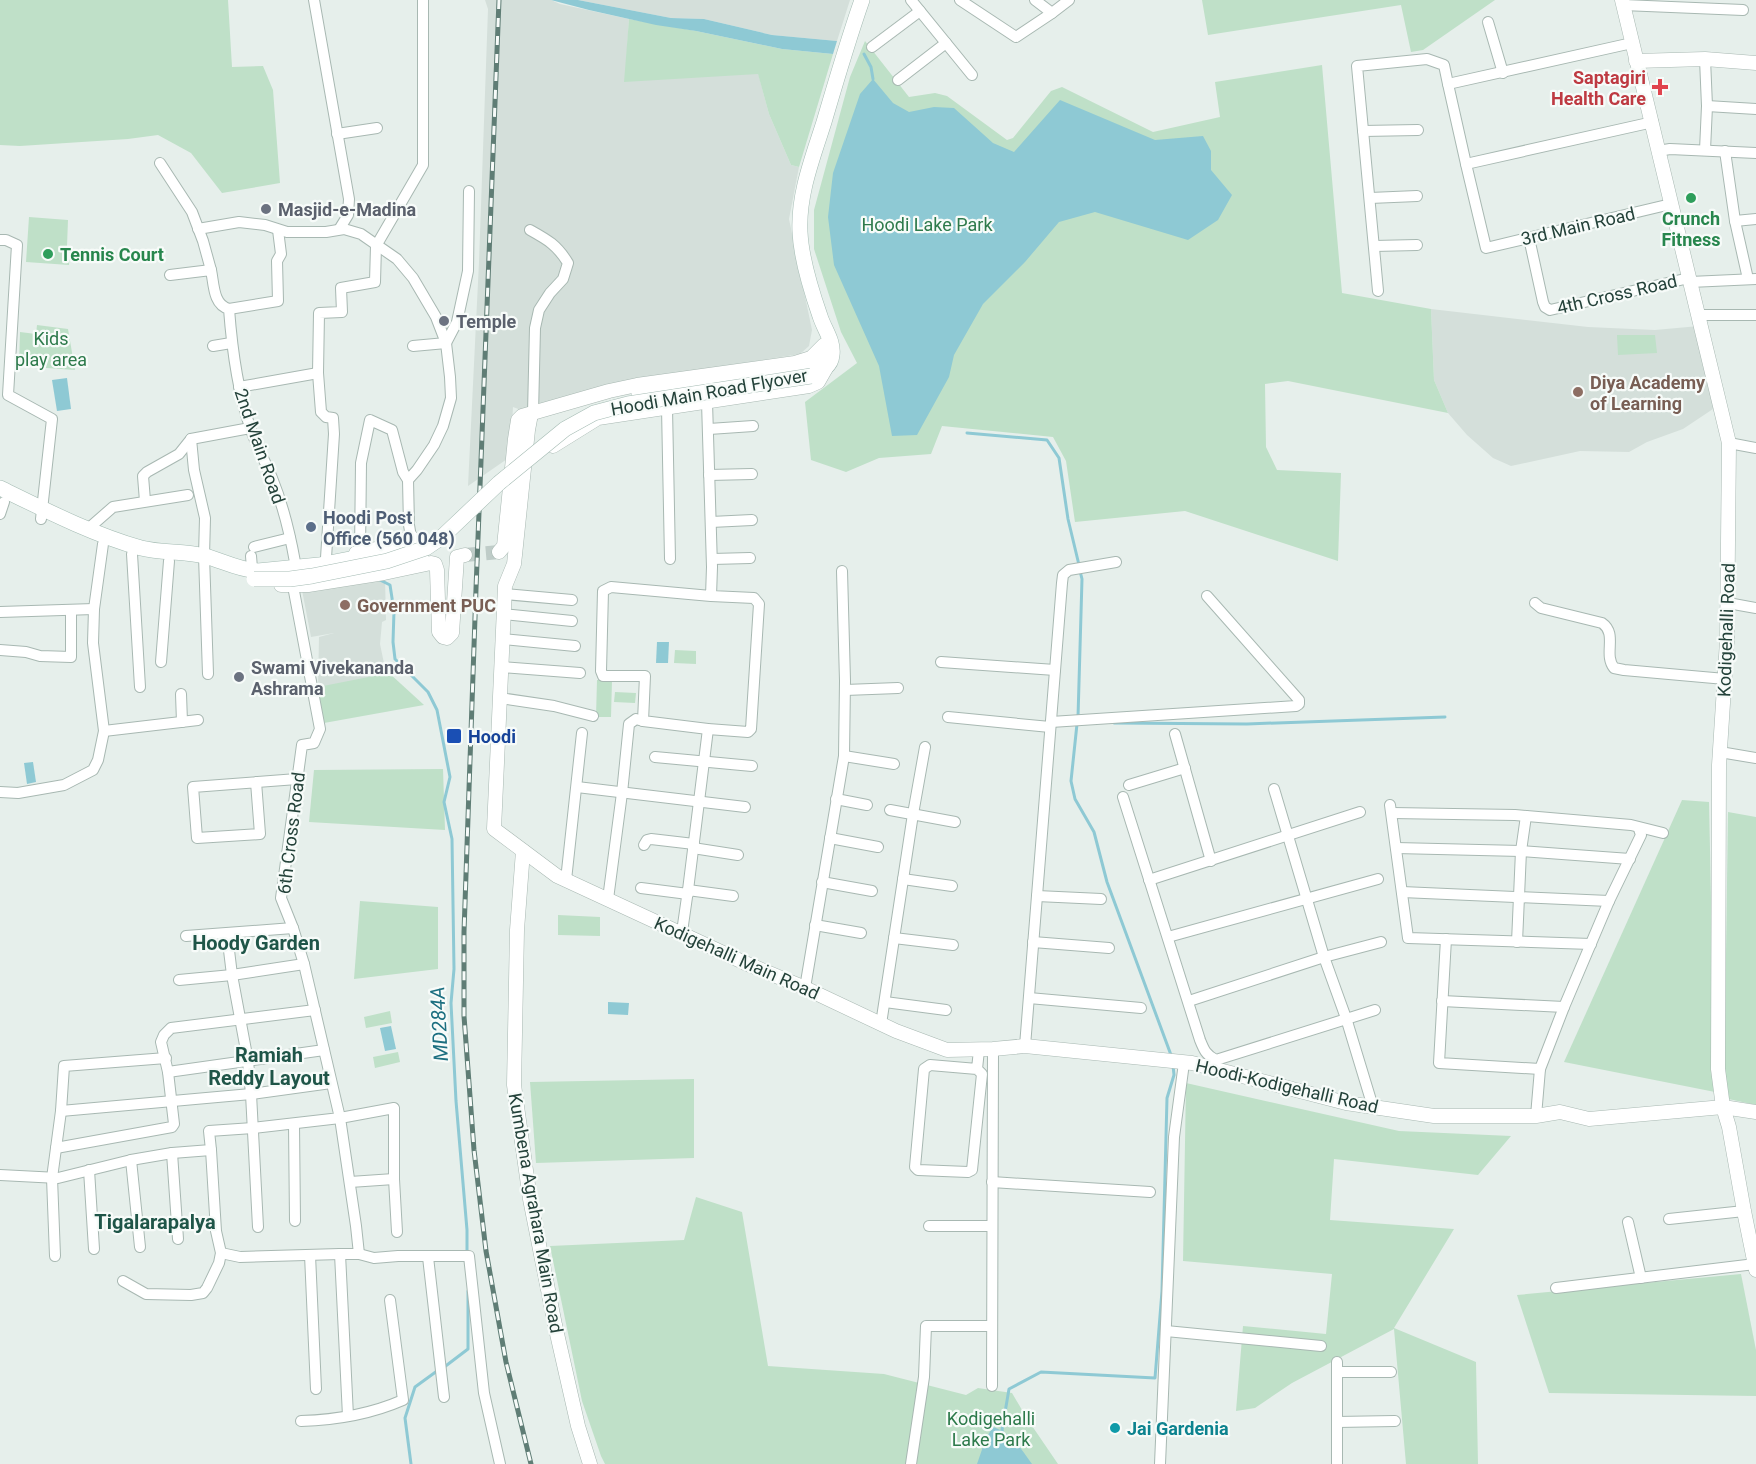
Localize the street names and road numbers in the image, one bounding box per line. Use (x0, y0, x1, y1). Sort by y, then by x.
street label: 3rd Main Road (1519, 203, 1637, 249)
street label: 4th Cross Road (1555, 270, 1679, 318)
street label: Hoodi Main Road Flyover (609, 364, 809, 420)
street label: 2nd Main Road (230, 386, 290, 506)
street label: Kodigehalli Road (1713, 563, 1739, 697)
street label: 6th Cross Road (273, 771, 309, 895)
street label: Kodigehalli Main Road (651, 912, 823, 1004)
street label: Hoodi-Kodigehalli Road (1194, 1055, 1380, 1117)
street label: Kumbena Agrahara Main Road (505, 1091, 567, 1335)

